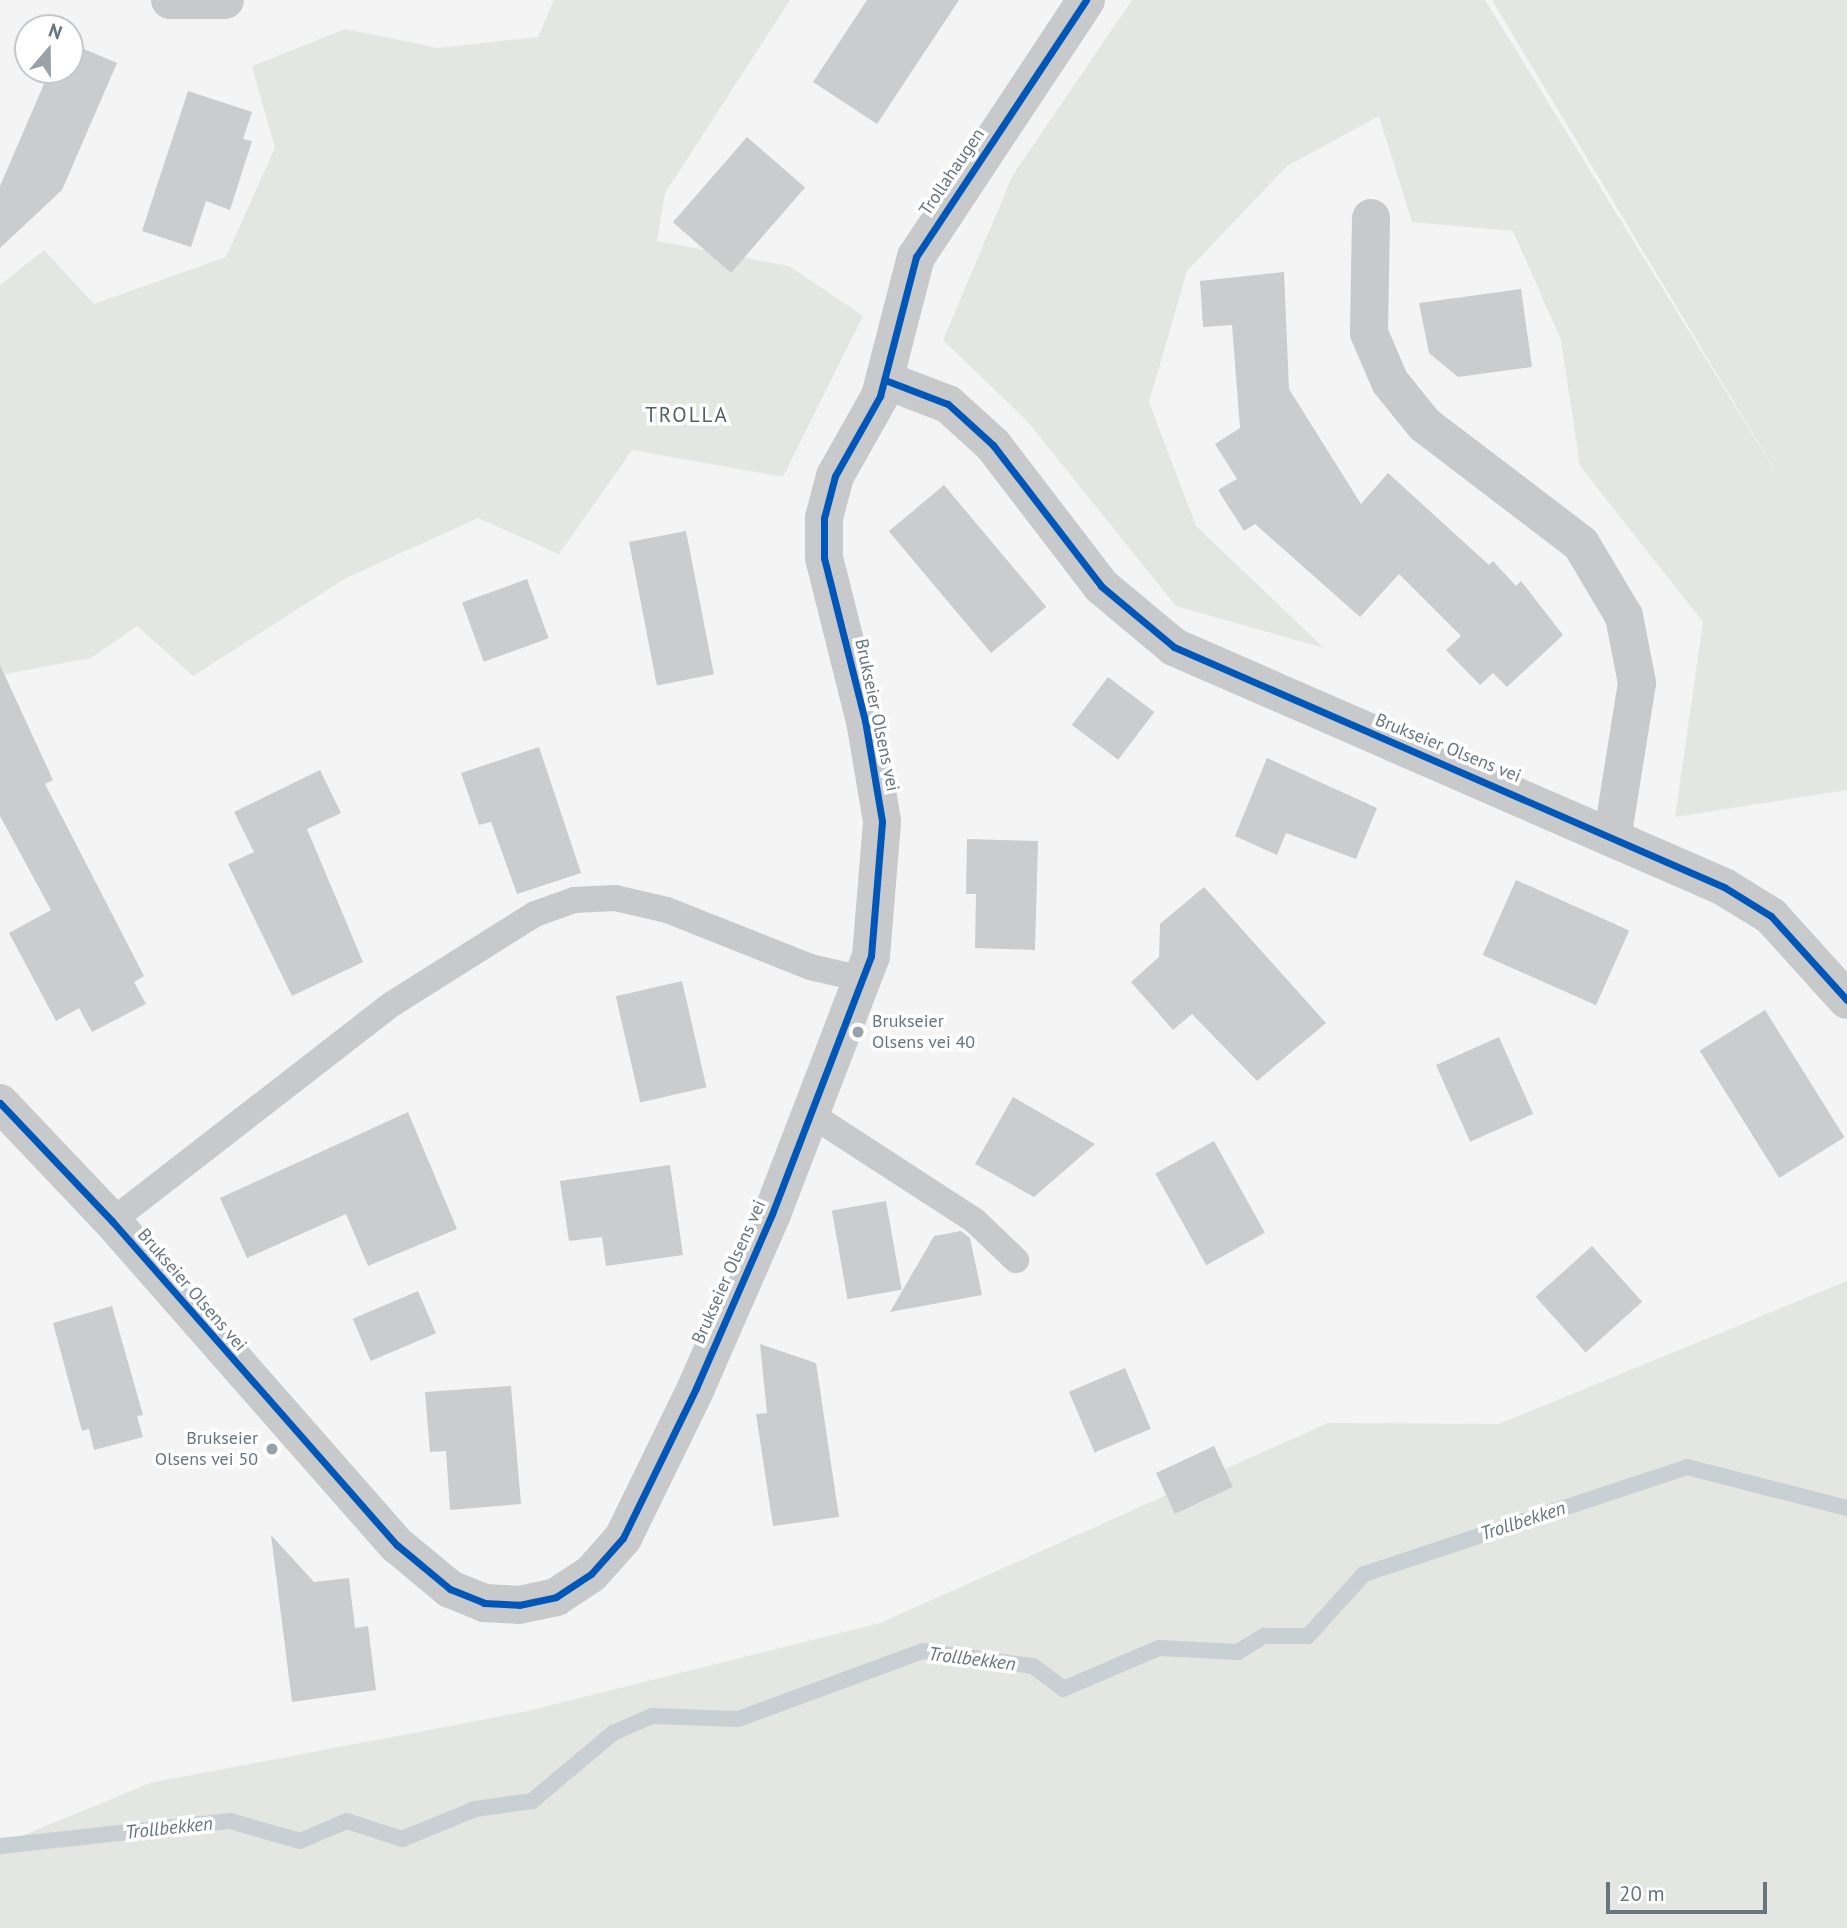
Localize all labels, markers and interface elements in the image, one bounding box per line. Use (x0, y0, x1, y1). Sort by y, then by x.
north arrow (14, 14, 84, 84)
text: N (46, 18, 65, 45)
street label: Trollahaugen (915, 124, 989, 220)
district label: TROLLA (646, 402, 728, 428)
street label: Brukseier Olsens vei (850, 637, 904, 793)
street label: Brukseier Olsens vei (1372, 709, 1524, 787)
place label: Brukseier Olsens vei 40 (872, 1011, 975, 1054)
marker: Brukseier Olsens vei 40 (850, 1024, 866, 1040)
street label: Brukseier Olsens vei (688, 1197, 770, 1347)
street label: Brukseier Olsens vei (133, 1224, 251, 1356)
place label: Brukseier Olsens vei 50 (155, 1428, 258, 1470)
marker: Brukseier Olsens vei 50 (264, 1441, 280, 1457)
water label: Trollbekken (1478, 1497, 1568, 1545)
water label: Trollbekken (927, 1642, 1017, 1676)
water label: Trollbekken (124, 1812, 214, 1844)
scale bar (1609, 1868, 1770, 1912)
text: 20 m (1619, 1880, 1665, 1907)

